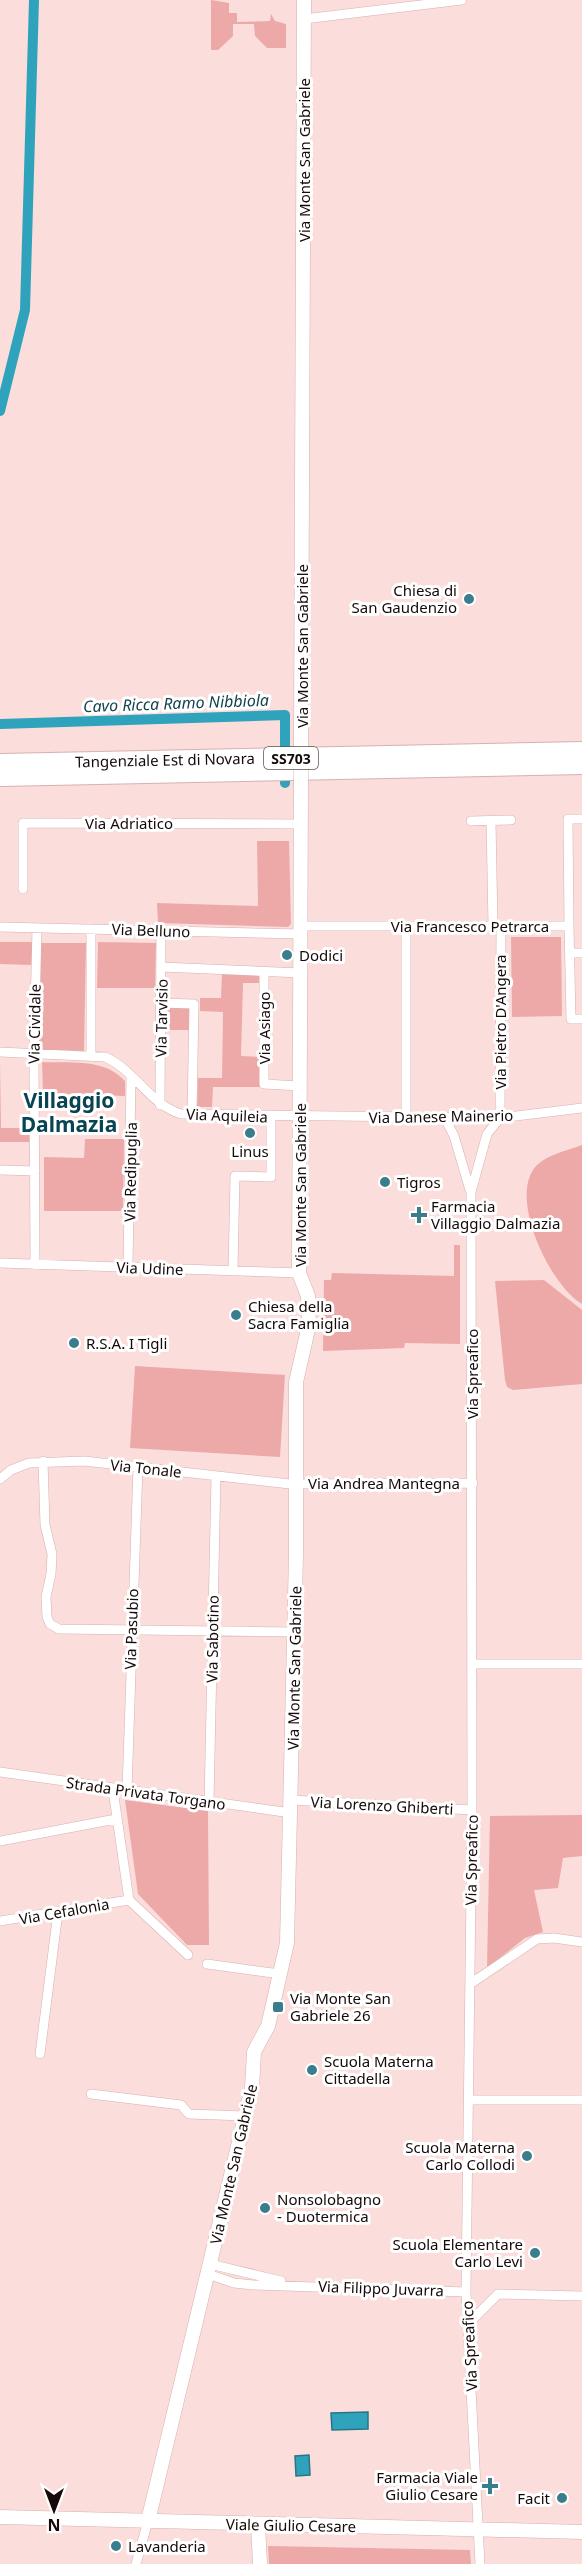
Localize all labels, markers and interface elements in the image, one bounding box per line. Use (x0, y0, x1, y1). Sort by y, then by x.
street label: Via Monte San Gabriele (294, 78, 314, 242)
street label: Via Monte San Gabriele (292, 564, 312, 728)
place label: Chiesa di San Gaudenzio (352, 580, 457, 617)
marker: Chiesa di San Gaudenzio (462, 592, 476, 606)
water label: Cavo Ricca Ramo Nibbiola (83, 689, 269, 717)
road number: SS703 (264, 747, 318, 769)
street label: Tangenziale Est di Novara (75, 748, 255, 771)
street label: Via Adriatico (85, 813, 173, 833)
street label: Via Francesco Petrarca (391, 916, 549, 936)
street label: Via Belluno (111, 919, 191, 941)
place label: Dodici (299, 945, 343, 965)
marker: Dodici (280, 948, 294, 962)
street label: Via Pietro D'Angera (490, 954, 510, 1090)
street label: Via Tarvisio (150, 979, 172, 1057)
street label: Via Cividale (23, 984, 45, 1064)
street label: Via Asiago (254, 992, 274, 1064)
district label: Villaggio Dalmazia (21, 1086, 117, 1138)
street label: Via Monte San Gabriele (290, 1103, 310, 1267)
street label: Via Aquileia (186, 1104, 268, 1126)
street label: Via Danese Mainerio (369, 1105, 513, 1127)
street label: Via Redipuglia (119, 1122, 141, 1222)
marker: Linus (243, 1126, 257, 1140)
place label: Linus (231, 1141, 269, 1161)
place label: Tigros (397, 1172, 441, 1192)
marker: Tigros (378, 1175, 392, 1189)
place label: Farmacia Villaggio Dalmazia (431, 1196, 560, 1233)
marker: Farmacia Villaggio Dalmazia (412, 1208, 426, 1222)
street label: Via Udine (116, 1257, 184, 1279)
place label: Chiesa della Sacra Famiglia (248, 1296, 350, 1333)
marker: Chiesa della Sacra Famiglia (229, 1308, 243, 1322)
street label: Via Spreafico (462, 1329, 482, 1419)
place label: R.S.A. I Tigli (86, 1333, 167, 1353)
marker: R.S.A. I Tigli (67, 1336, 81, 1350)
street label: Via Tonale (109, 1454, 183, 1482)
street label: Via Andrea Mantegna (308, 1473, 460, 1493)
street label: Via Monte San Gabriele (283, 1586, 305, 1750)
street label: Via Pasubio (120, 1588, 142, 1670)
street label: Via Sabotino (201, 1595, 223, 1683)
street label: Strada Privata Torgano (65, 1772, 227, 1814)
street label: Via Lorenzo Ghiberti (310, 1791, 454, 1819)
street label: Via Spreafico (460, 1814, 482, 1906)
street label: Via Cefalonia (17, 1893, 111, 1929)
place label: Via Monte San Gabriele 26 (290, 1988, 391, 2025)
marker: Via Monte San Gabriele 26 (271, 2000, 285, 2014)
place label: Scuola Materna Cittadella (324, 2051, 434, 2088)
marker: Scuola Materna Cittadella (305, 2063, 319, 2077)
street label: Via Monte San Gabriele (205, 2082, 261, 2246)
place label: Scuola Materna Carlo Collodi (405, 2137, 515, 2174)
marker: Scuola Materna Carlo Collodi (520, 2149, 534, 2163)
place label: Nonsolobagno - Duotermica (277, 2189, 381, 2226)
marker: Nonsolobagno - Duotermica (258, 2201, 272, 2215)
place label: Scuola Elementare Carlo Levi (392, 2234, 523, 2271)
marker: Scuola Elementare Carlo Levi (528, 2246, 542, 2260)
street label: Via Filippo Juvarra (318, 2276, 444, 2300)
street label: Via Spreafico (457, 2300, 481, 2392)
place label: Farmacia Viale Giulio Cesare (376, 2467, 478, 2504)
marker: Farmacia Viale Giulio Cesare (483, 2479, 497, 2493)
north arrow (24, 2480, 84, 2540)
place label: Facit (517, 2488, 551, 2508)
marker: Facit (555, 2491, 569, 2505)
text: N (47, 2514, 61, 2536)
street label: Viale Giulio Cesare (226, 2514, 356, 2536)
place label: Lavanderia (128, 2536, 206, 2556)
marker: Lavanderia (109, 2539, 123, 2553)

